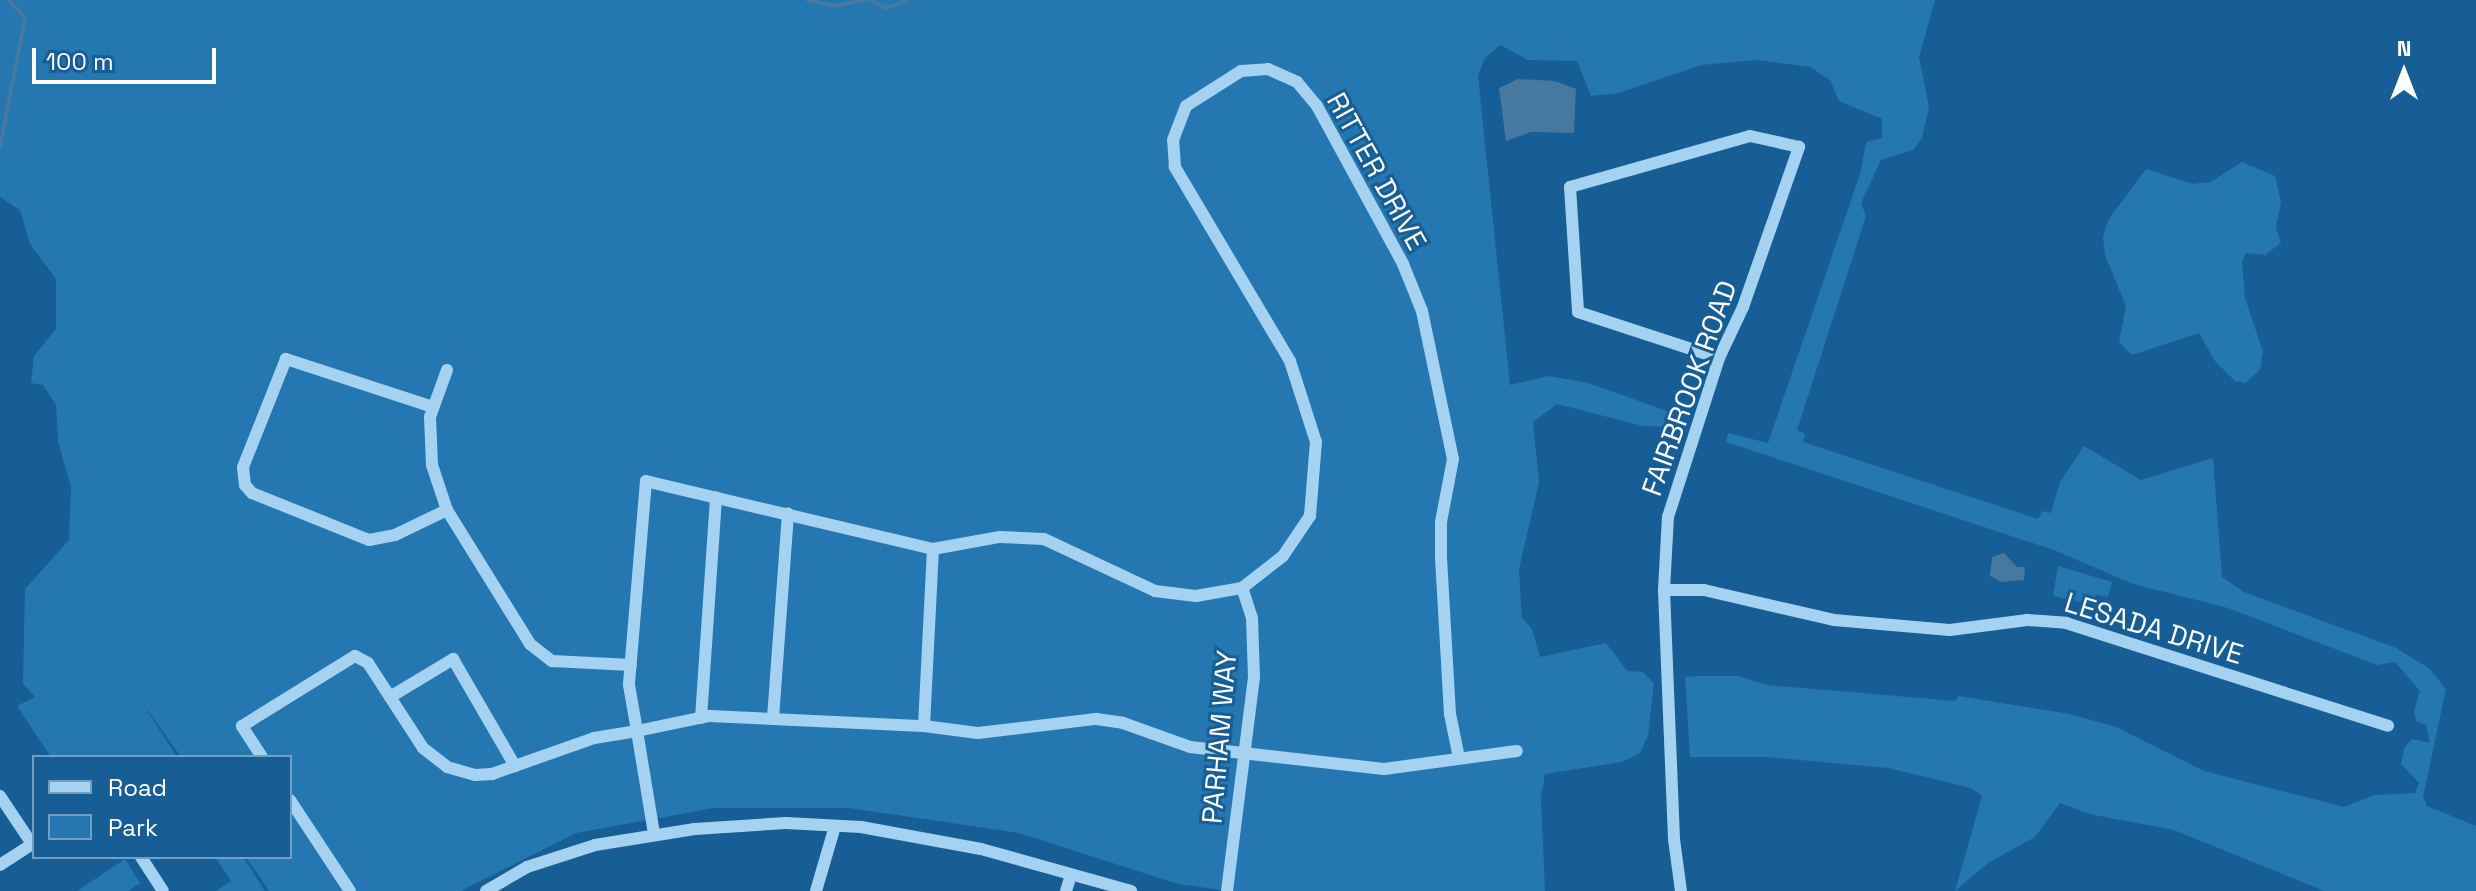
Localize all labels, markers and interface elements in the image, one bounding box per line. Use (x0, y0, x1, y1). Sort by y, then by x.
scale bar (36, 32, 220, 82)
north arrow (2364, 32, 2444, 112)
text: N (2397, 34, 2411, 62)
text: 100 m (46, 46, 114, 77)
street label: RITTER DRIVE (1320, 87, 1434, 255)
street label: FAIRBROOK ROAD (1635, 276, 1743, 500)
street label: LESADA DRIVE (2061, 585, 2247, 671)
street label: PARHAM WAY (1195, 649, 1243, 825)
legend (32, 755, 292, 859)
text: Road (108, 772, 167, 803)
text: Park (108, 812, 158, 843)

